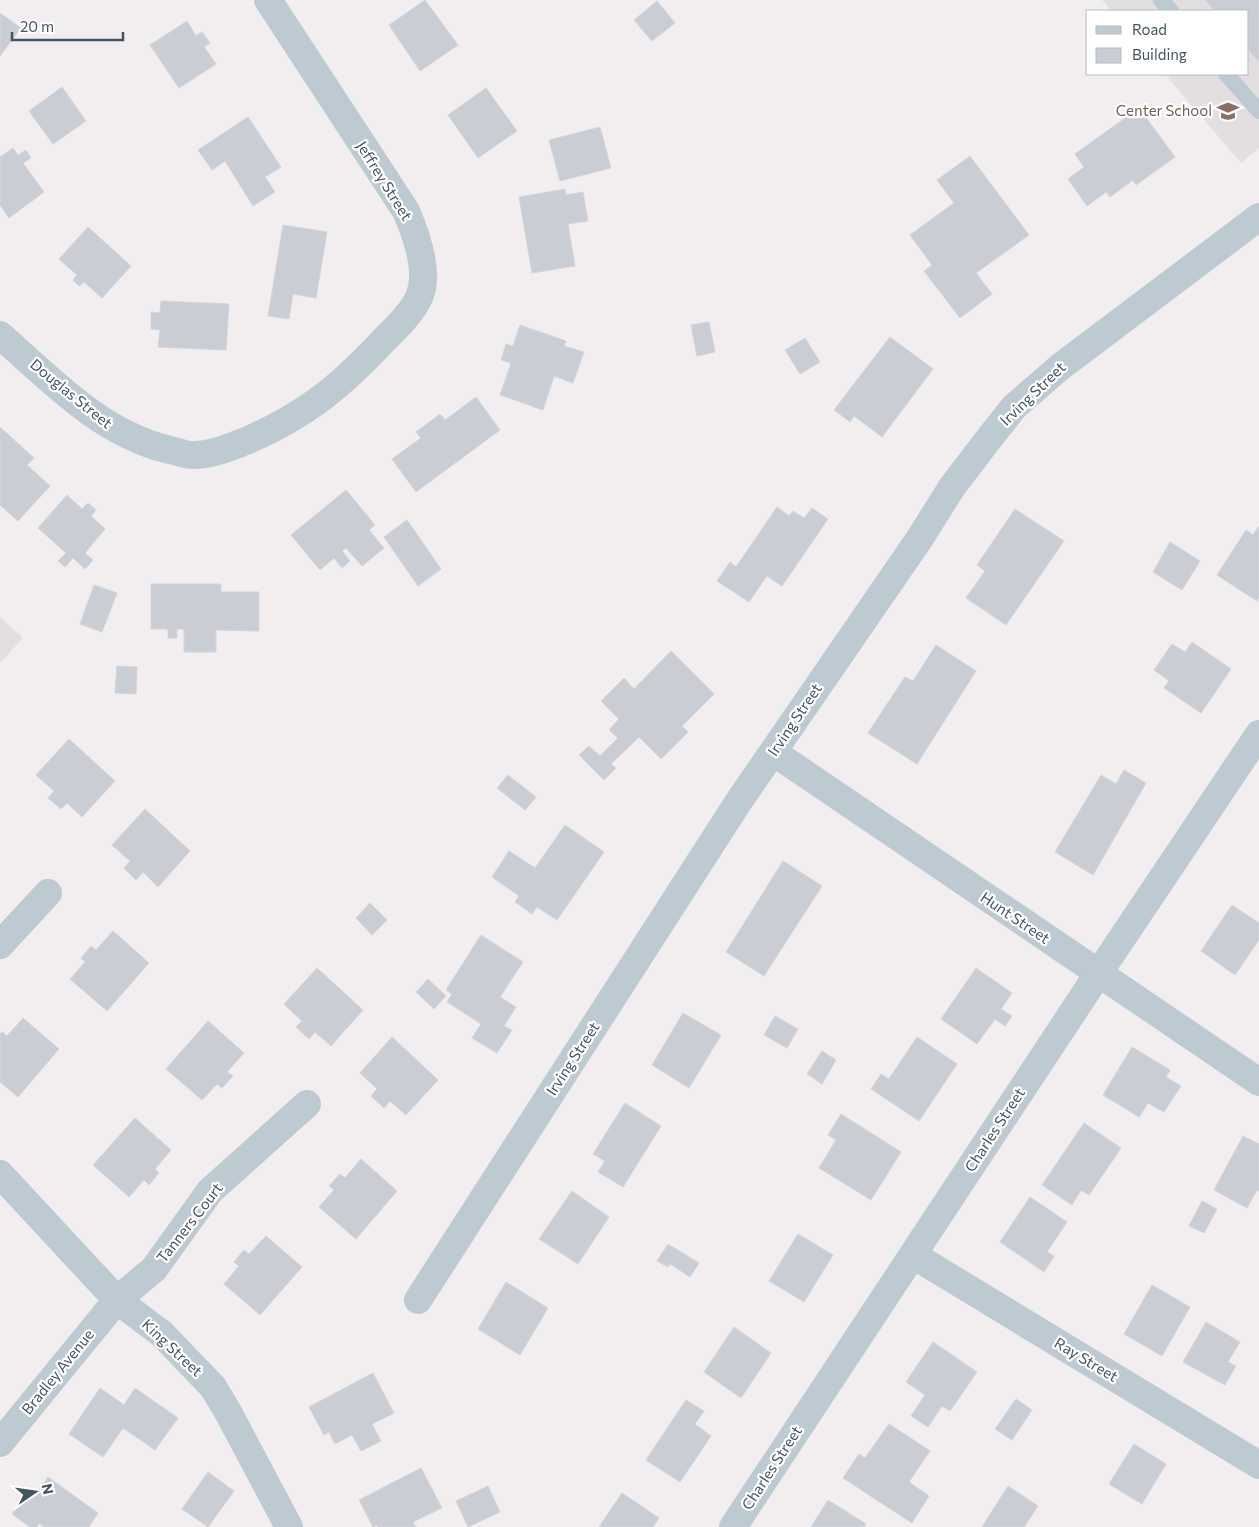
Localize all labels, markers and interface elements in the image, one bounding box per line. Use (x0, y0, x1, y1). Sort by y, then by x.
scale bar (12, 10, 124, 42)
legend (1086, 10, 1249, 75)
text: 20 m (20, 17, 54, 35)
text: Road (1132, 20, 1167, 38)
text: Building (1132, 45, 1187, 63)
school or university icon: Center School (1215, 98, 1241, 124)
place label: Center School (1116, 101, 1212, 119)
street label: Jeffrey Street (353, 137, 416, 223)
street label: Douglas Street (27, 355, 116, 432)
street label: Irving Street (996, 358, 1069, 429)
street label: Irving Street (763, 680, 825, 759)
street label: Hunt Street (978, 887, 1054, 947)
street label: Irving Street (542, 1018, 603, 1098)
street label: Charles Street (960, 1084, 1028, 1175)
street label: Tanners Court (152, 1179, 226, 1266)
street label: King Street (139, 1315, 207, 1380)
street label: Bradley Avenue (17, 1325, 97, 1418)
street label: Ray Street (1052, 1333, 1121, 1385)
street label: Charles Street (737, 1422, 805, 1513)
north arrow (10, 1467, 60, 1517)
text: N (39, 1482, 58, 1496)

